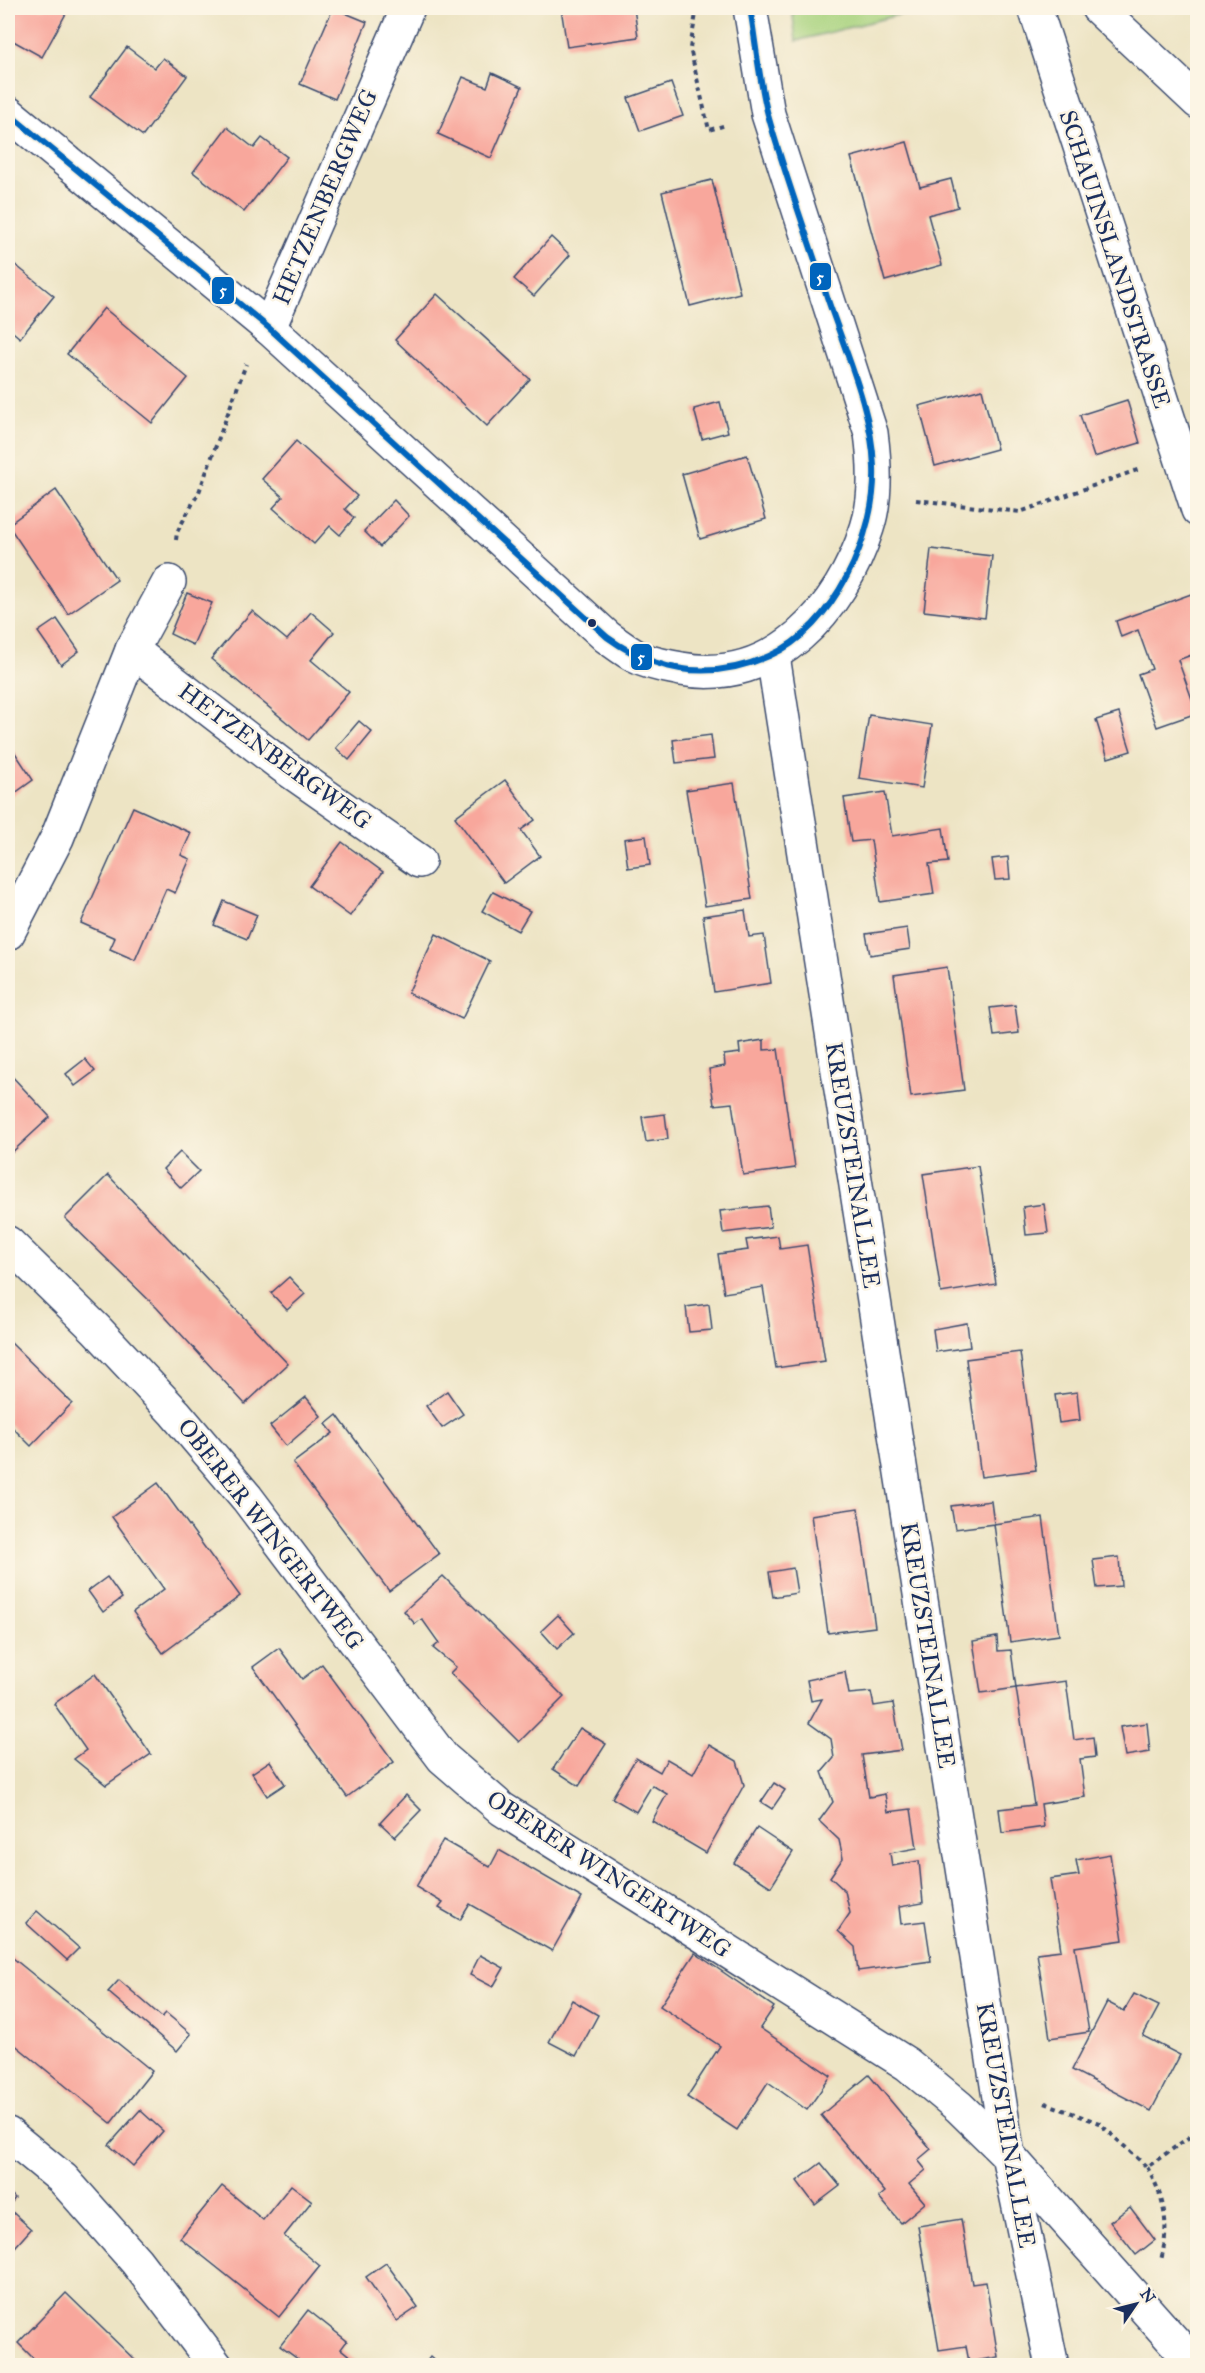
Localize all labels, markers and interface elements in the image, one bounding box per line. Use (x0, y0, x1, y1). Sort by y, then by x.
street label: HETZENBERGWEG (266, 85, 384, 309)
street label: SCHAUINSLANDSTRASSE (1053, 106, 1177, 412)
line badge: 5 (809, 262, 832, 291)
text: 5 (816, 268, 824, 287)
line badge: 5 (211, 276, 235, 305)
text: 5 (219, 281, 227, 300)
unlabelled marker (586, 617, 598, 629)
line badge: 5 (630, 643, 653, 671)
text: 5 (637, 648, 645, 667)
street label: HETZENBERGWEG (173, 676, 377, 836)
street label: KREUZSTEINALLEE (819, 1040, 887, 1290)
street label: OBERER WINGERTWEG (171, 1412, 371, 1656)
street label: KREUZSTEINALLEE (894, 1520, 962, 1770)
street label: OBERER WINGERTWEG (481, 1784, 737, 1964)
street label: KREUZSTEINALLEE (970, 2000, 1042, 2250)
north arrow (1106, 2274, 1166, 2334)
text: N (1136, 2285, 1160, 2307)

